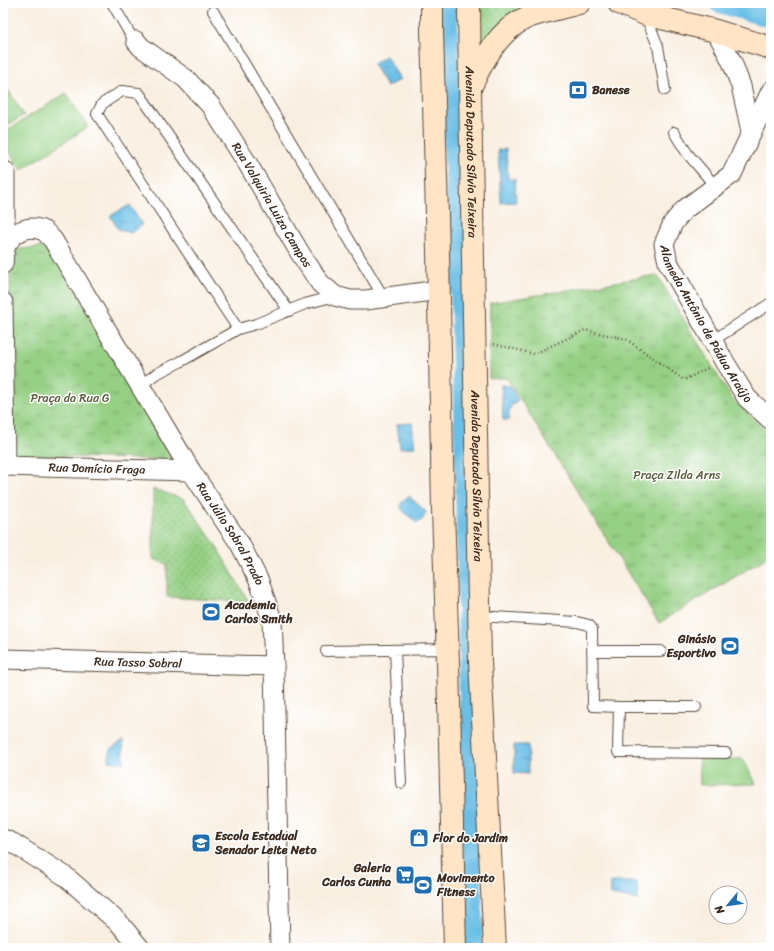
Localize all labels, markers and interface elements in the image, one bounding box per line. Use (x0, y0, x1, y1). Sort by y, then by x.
street label: Avenida Deputado Sílvio Teixeira (459, 65, 484, 239)
bank icon: Banese (567, 79, 589, 101)
place label: Banese (592, 79, 630, 101)
street label: Rua Valquiria Luiza Campos (226, 138, 318, 273)
street label: Alameda Antônio de Pádua Araújo (653, 242, 757, 409)
park label: Praça da Rua G (30, 387, 110, 409)
street label: Avenida Deputado Sílvio Teixeira (464, 389, 489, 563)
street label: Rua Domício Fraga (48, 456, 146, 481)
park label: Praça Zilda Arns (633, 464, 721, 486)
street label: Rua Júlio Sobral Prado (190, 477, 271, 588)
place label: Academia Carlos Smith (224, 594, 293, 630)
sports icon: Academia Carlos Smith (200, 601, 222, 623)
place label: Ginásio Esportivo (666, 628, 716, 664)
sports icon: Ginásio Esportivo (719, 635, 741, 657)
street label: Rua Tasso Sobral (94, 650, 183, 675)
place label: Escola Estadual Senador Leite Neto (214, 825, 318, 861)
shop icon: Flor do Jardim (408, 827, 430, 849)
place label: Flor do Jardim (432, 827, 508, 849)
school or university icon: Escola Estadual Senador Leite Neto (190, 832, 212, 854)
place label: Galeria Carlos Cunha (321, 857, 391, 893)
supermarket icon: Galeria Carlos Cunha (394, 864, 416, 886)
place label: Movimento Fitness (436, 867, 496, 903)
sports icon: Movimento Fitness (412, 874, 434, 896)
north arrow (708, 885, 748, 925)
text: N (709, 901, 730, 918)

